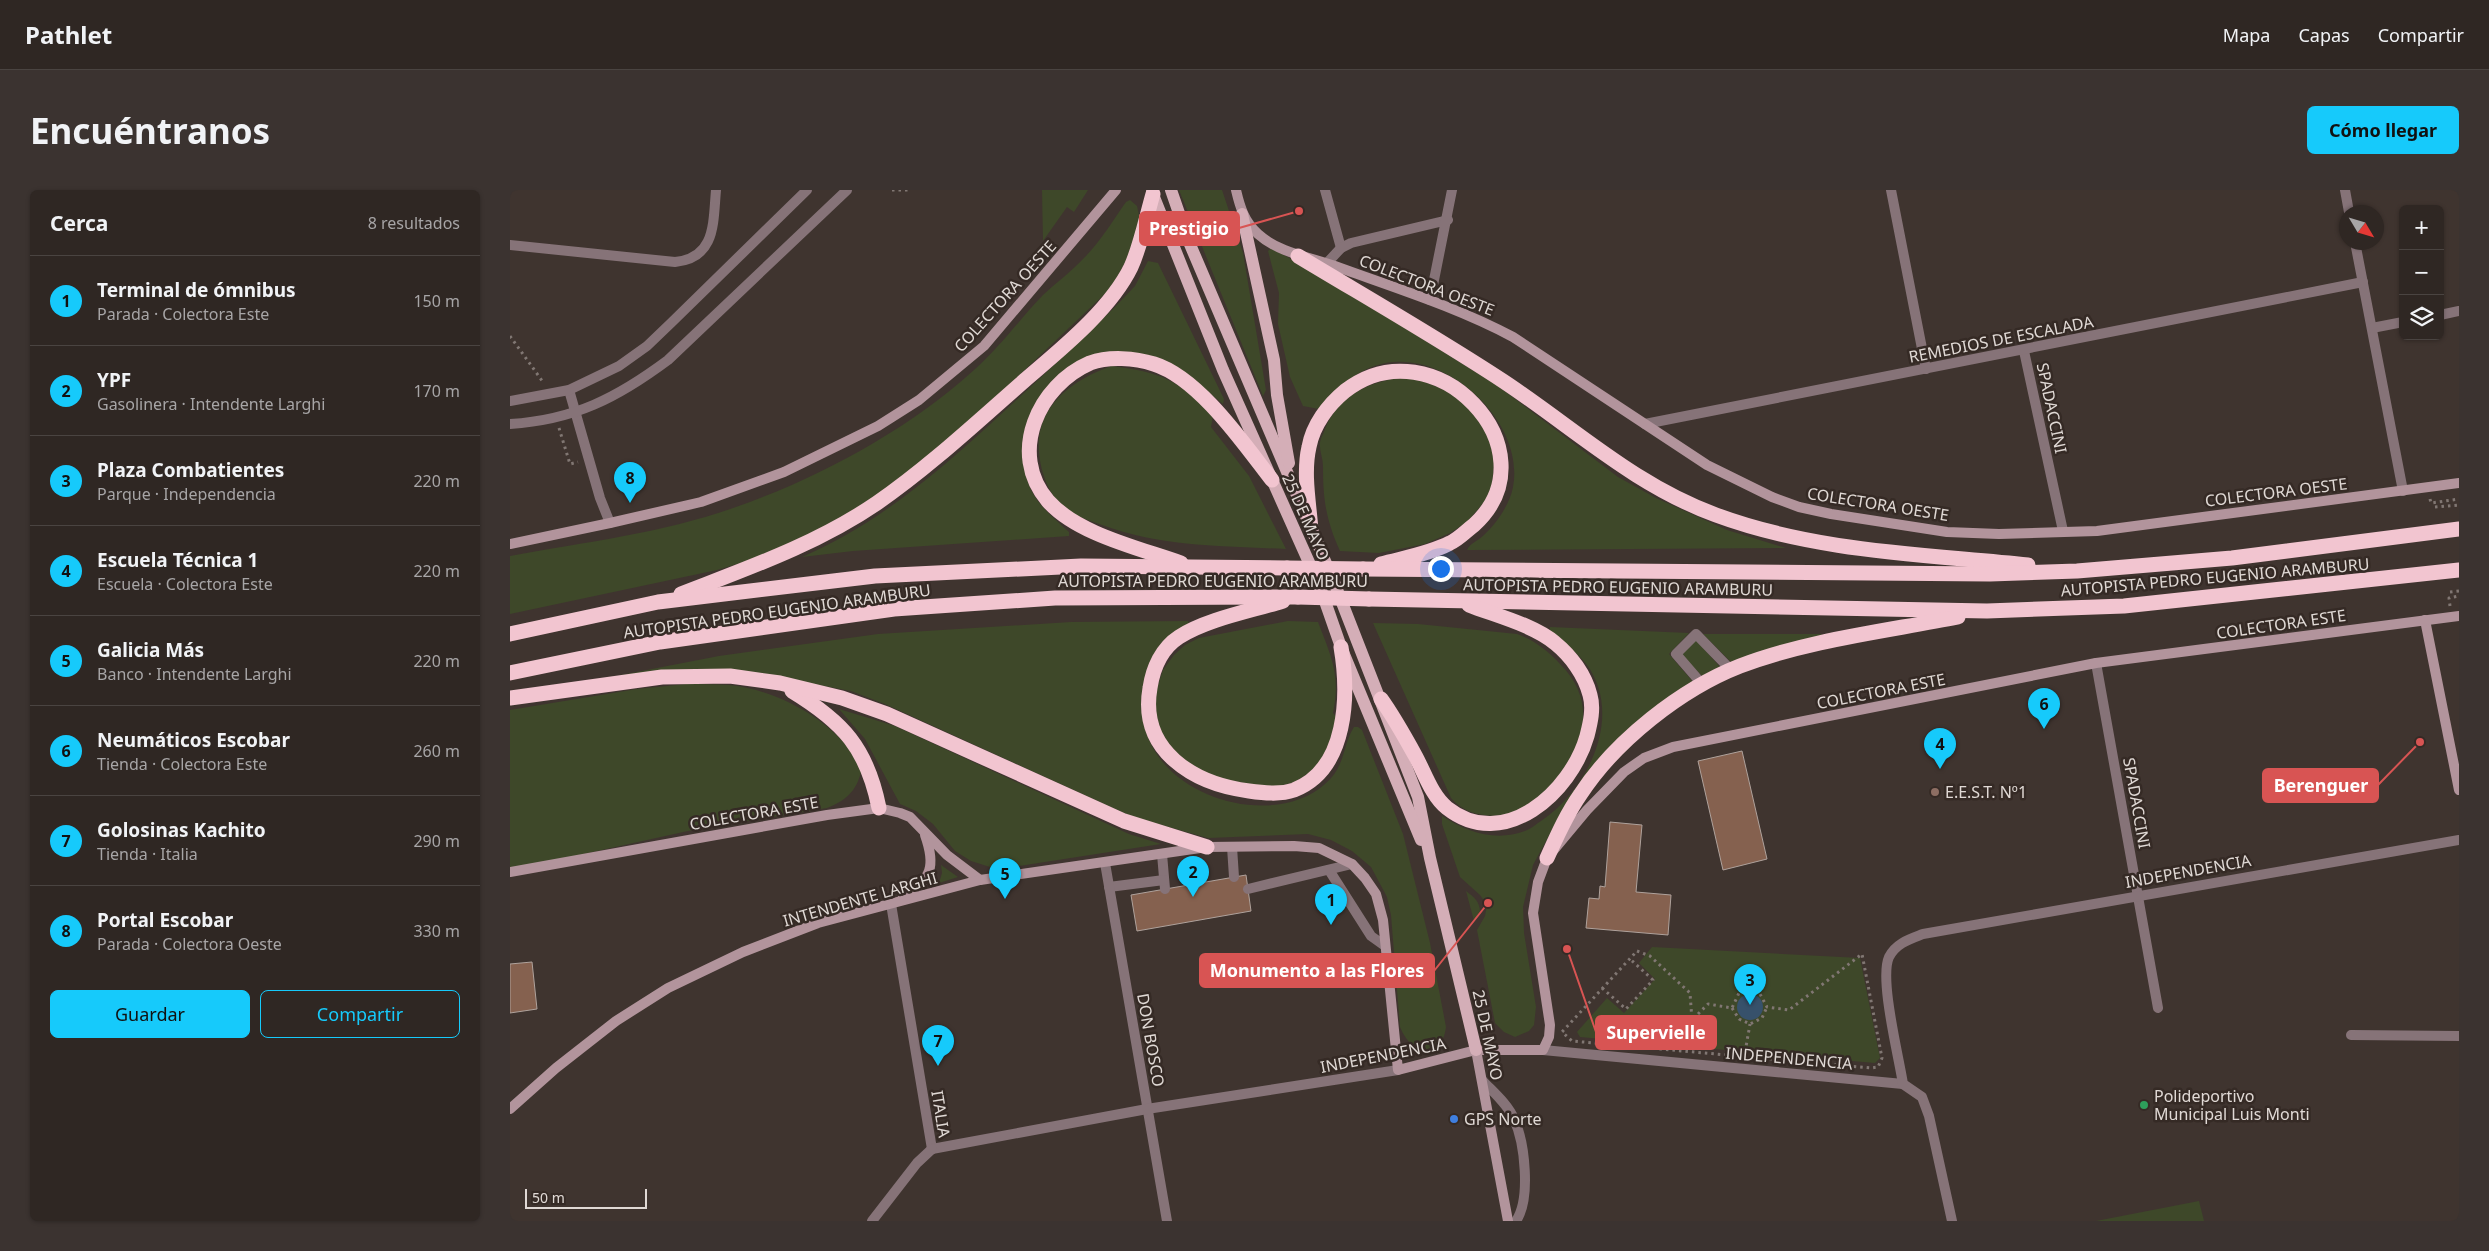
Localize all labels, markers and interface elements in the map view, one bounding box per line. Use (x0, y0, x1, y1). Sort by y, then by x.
text: Pathlet (25, 18, 112, 51)
text: Mapa (2223, 23, 2270, 47)
text: Capas (2298, 23, 2350, 47)
text: Compartir (2378, 23, 2464, 47)
button: Cómo llegar (2307, 106, 2459, 154)
text: Encuéntranos (30, 107, 270, 154)
north arrow (2339, 205, 2384, 250)
map controls (2399, 205, 2444, 340)
button: + (2399, 205, 2444, 250)
text: Cerca (50, 209, 108, 237)
text: 8 resultados (368, 212, 460, 234)
callout: Prestigio (1140, 212, 1239, 245)
text: Prestigio (1149, 216, 1229, 240)
street label: COLECTORA OESTE (949, 235, 1061, 357)
street label: COLECTORA OESTE (1356, 249, 1498, 321)
button: − (2399, 250, 2444, 295)
text: Terminal de ómnibus (97, 277, 296, 303)
text: 1 (61, 290, 71, 312)
text: 150 m (413, 290, 460, 312)
button: layers (2399, 295, 2444, 340)
text: Parada · Colectora Este (97, 303, 269, 325)
street label: REMEDIOS DE ESCALADA (1907, 310, 2096, 368)
street label: SPADACCINI (2032, 361, 2072, 455)
text: YPF (97, 367, 131, 393)
text: 2 (61, 380, 71, 402)
text: 170 m (413, 380, 460, 402)
text: Gasolinera · Intendente Larghi (97, 393, 325, 415)
text: Plaza Combatientes (97, 457, 284, 483)
pin: 8 (614, 462, 646, 503)
text: 3 (61, 470, 71, 492)
text: 220 m (413, 470, 460, 492)
street label: 25 DE MAYO (1277, 470, 1335, 564)
street label: COLECTORA OESTE (2204, 472, 2348, 512)
street label: COLECTORA OESTE (1806, 482, 1950, 526)
text: Parque · Independencia (97, 483, 276, 505)
text: Escuela Técnica 1 (97, 547, 258, 573)
street label: AUTOPISTA PEDRO EUGENIO ARAMBURU (2060, 553, 2370, 601)
your location (1428, 556, 1454, 582)
text: 4 (61, 560, 71, 582)
text: 220 m (413, 560, 460, 582)
street label: AUTOPISTA PEDRO EUGENIO ARAMBURU (1058, 570, 1368, 592)
text: Escuela · Colectora Este (97, 573, 273, 595)
street label: AUTOPISTA PEDRO EUGENIO ARAMBURU (1463, 573, 1773, 601)
street label: AUTOPISTA PEDRO EUGENIO ARAMBURU (622, 579, 932, 643)
street label: COLECTORA ESTE (2215, 604, 2347, 644)
text: Galicia Más (97, 637, 204, 663)
text: 5 (61, 650, 71, 672)
text: 220 m (413, 650, 460, 672)
text: Banco · Intendente Larghi (97, 663, 292, 685)
street label: COLECTORA ESTE (1815, 668, 1947, 714)
pin: 6 (2028, 688, 2060, 729)
text: Neumáticos Escobar (97, 727, 290, 753)
pin: 4 (1924, 728, 1956, 769)
text: 6 (61, 740, 71, 762)
text: 260 m (413, 740, 460, 762)
text: Tienda · Colectora Este (97, 753, 267, 775)
street label: SPADACCINI (2118, 756, 2156, 850)
callout: Berenguer (2263, 769, 2378, 802)
text: Berenguer (2274, 773, 2368, 797)
place label: E.E.S.T. Nº1 (1945, 781, 2027, 803)
marker: E.E.S.T. Nº1 (1929, 786, 1941, 798)
street label: COLECTORA ESTE (688, 791, 820, 835)
text: Golosinas Kachito (97, 817, 266, 843)
text: 7 (61, 830, 71, 852)
text: 290 m (413, 830, 460, 852)
text: Tienda · Italia (97, 843, 198, 865)
street label: INDEPENDENCIA (2123, 849, 2253, 893)
pin: 2 (1177, 856, 1209, 897)
pin: 5 (989, 858, 1021, 899)
street label: INTENDENTE LARGHI (780, 866, 940, 932)
pin: 1 (1315, 884, 1347, 925)
text: Portal Escobar (97, 907, 233, 933)
text: 8 (61, 920, 71, 942)
text: 330 m (413, 920, 460, 942)
text: Parada · Colectora Oeste (97, 933, 282, 955)
callout: Monumento a las Flores (1200, 954, 1434, 987)
text: Monumento a las Flores (1210, 958, 1424, 982)
pin: 3 (1734, 964, 1766, 1005)
street label: 25 DE MAYO (1468, 988, 1508, 1082)
button: Guardar (50, 990, 250, 1038)
button: Compartir (260, 990, 460, 1038)
street label: DON BOSCO (1132, 992, 1170, 1088)
callout: Supervielle (1596, 1016, 1716, 1049)
text: Supervielle (1606, 1020, 1706, 1044)
pin: 7 (922, 1025, 954, 1066)
street label: INDEPENDENCIA (1318, 1032, 1448, 1078)
street label: INDEPENDENCIA (1725, 1041, 1854, 1075)
place label: Polideportivo Municipal Luis Monti (2154, 1085, 2310, 1125)
street label: ITALIA (926, 1089, 956, 1140)
marker: Polideportivo Municipal Luis Monti (2138, 1099, 2150, 1111)
place label: GPS Norte (1464, 1108, 1542, 1130)
marker: GPS Norte (1448, 1113, 1460, 1125)
scale bar (525, 1186, 648, 1209)
text: 50 m (532, 1188, 565, 1207)

